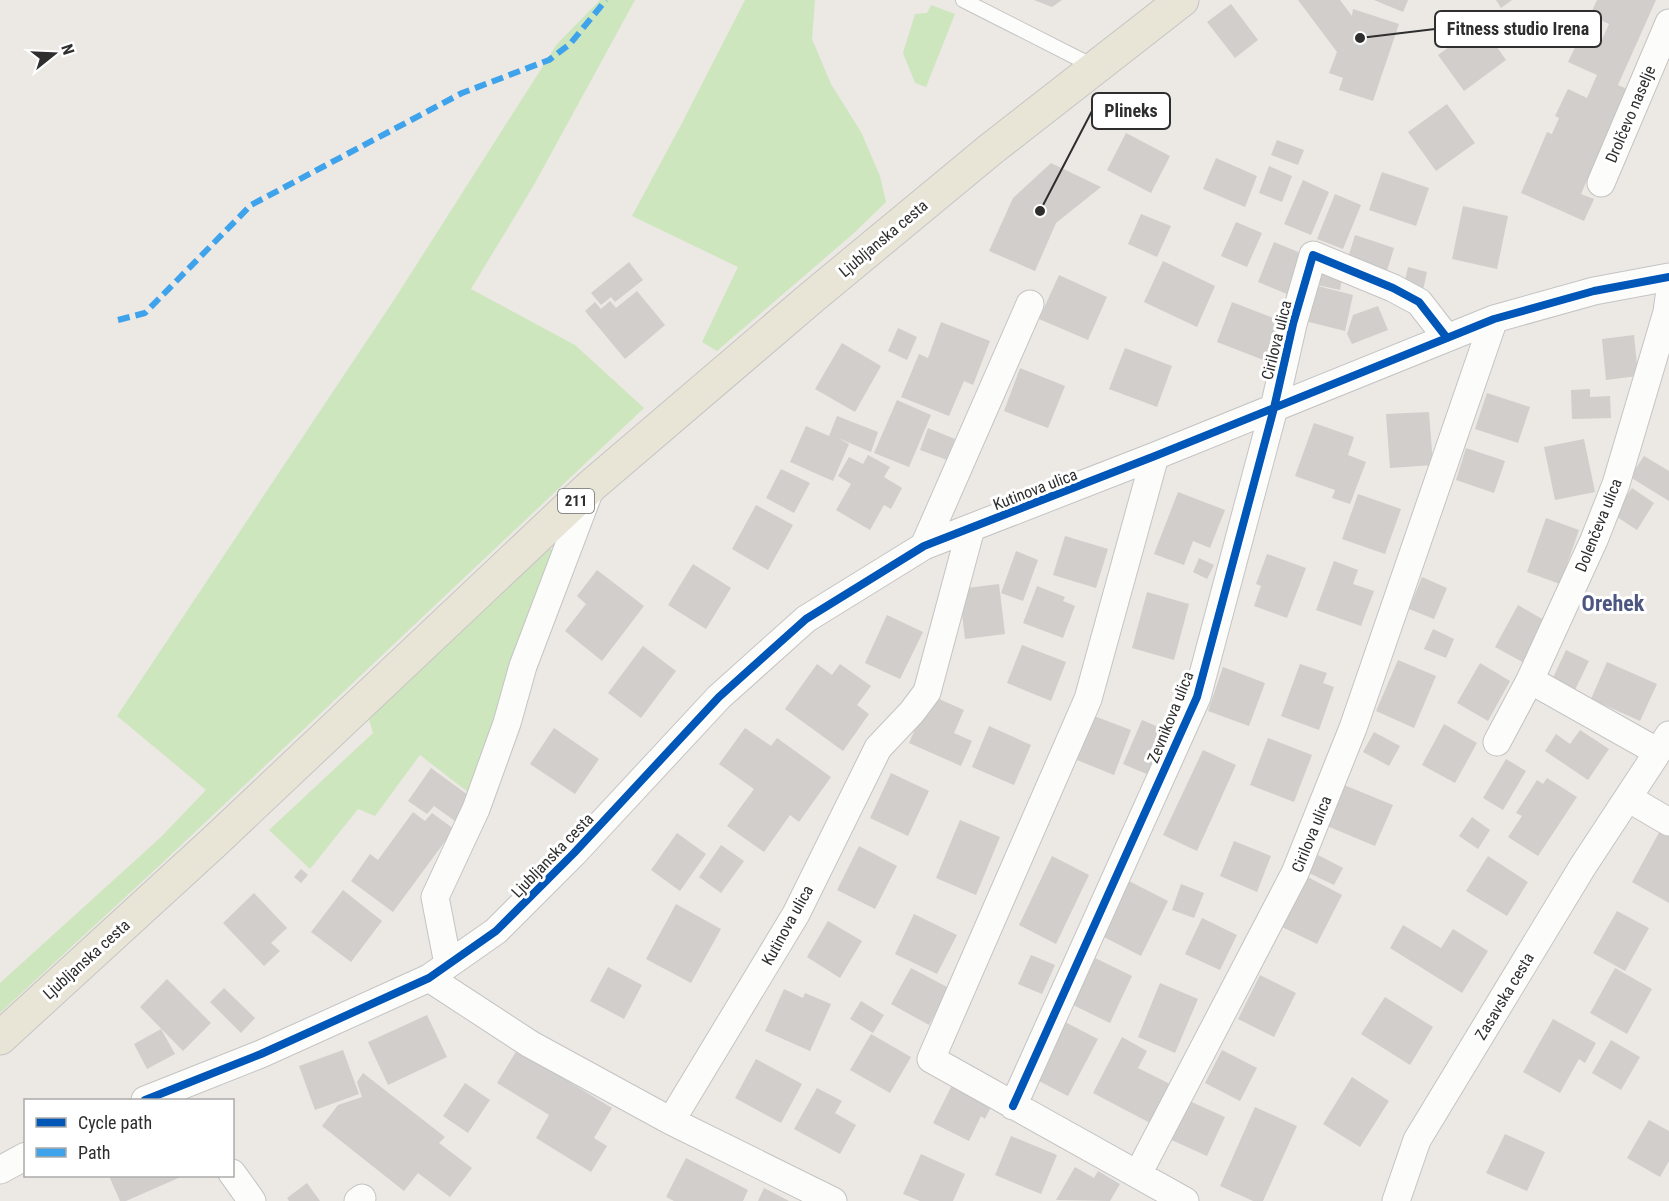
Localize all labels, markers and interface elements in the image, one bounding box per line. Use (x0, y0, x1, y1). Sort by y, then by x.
callout: Fitness studio Irena (1435, 11, 1601, 47)
text: Fitness studio Irena (1447, 18, 1589, 39)
north arrow (24, 24, 84, 84)
text: N (57, 42, 78, 57)
street label: Drolčevo naselje (1601, 63, 1659, 166)
callout: Plineks (1092, 93, 1170, 129)
text: Plineks (1104, 100, 1158, 121)
street label: Ljubljanska cesta (835, 196, 932, 281)
street label: Cirilova ulica (1257, 298, 1296, 382)
street label: Kutinova ulica (990, 465, 1080, 514)
street label: Dolenčeva ulica (1571, 476, 1626, 575)
road number: 211 (558, 489, 594, 513)
district label: Orehek (1582, 591, 1645, 616)
street label: Zevnikova ulica (1143, 669, 1197, 766)
street label: Cirilova ulica (1287, 793, 1335, 875)
street label: Ljubljanska cesta (507, 809, 597, 901)
street label: Kutinova ulica (758, 882, 817, 969)
street label: Ljubljanska cesta (39, 916, 134, 1003)
street label: Zasavska cesta (1471, 949, 1538, 1043)
legend (24, 1099, 234, 1177)
text: Cycle path (78, 1112, 152, 1133)
text: Path (78, 1142, 111, 1163)

